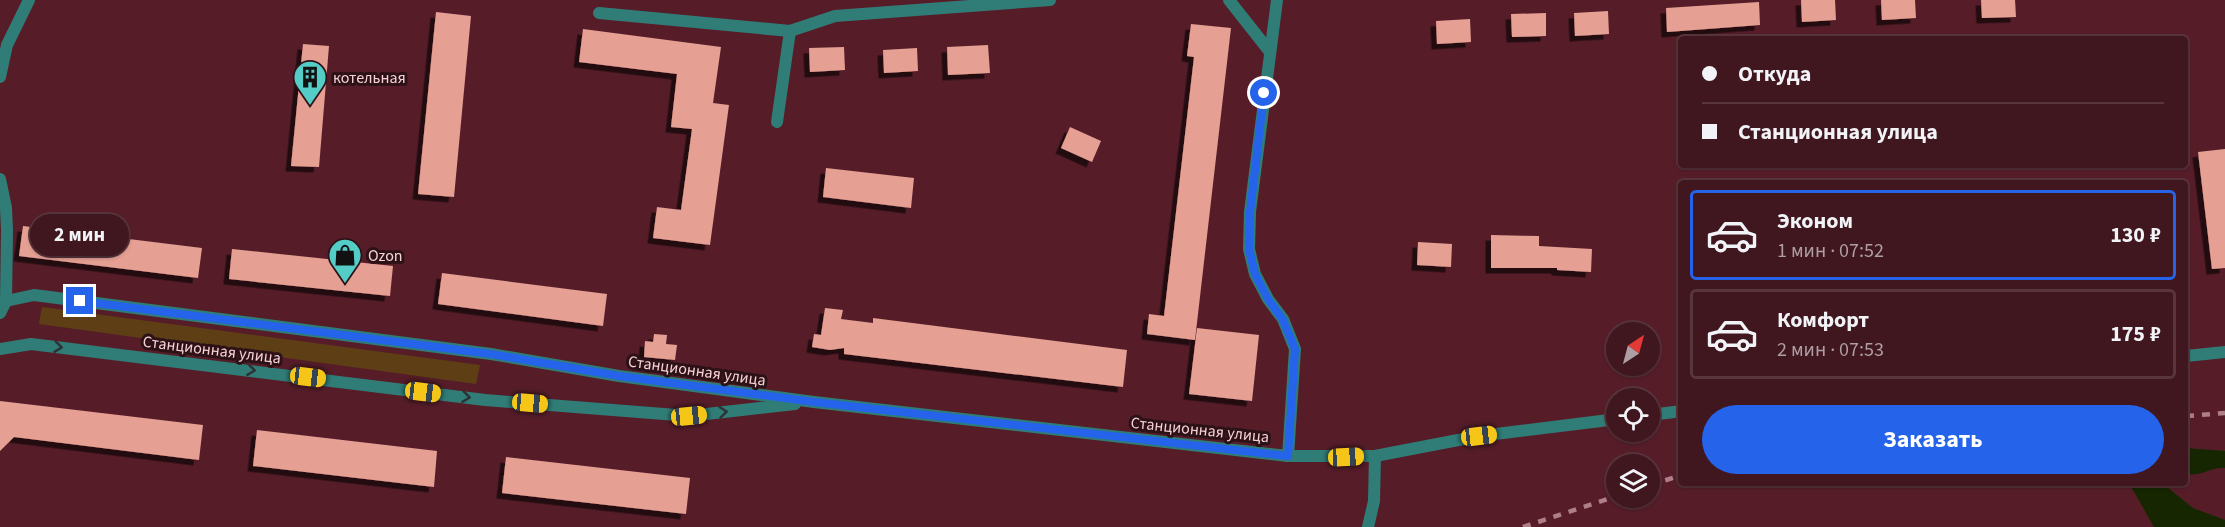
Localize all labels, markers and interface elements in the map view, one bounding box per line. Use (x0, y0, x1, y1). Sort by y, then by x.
text: Откуда (1738, 58, 1811, 90)
building icon: котельная (292, 59, 328, 106)
place label: котельная (333, 67, 406, 89)
route start (1250, 79, 1277, 106)
text: Станционная улица (1738, 116, 1938, 148)
text: Эконом (1777, 205, 1853, 237)
icon: car (1705, 208, 1759, 262)
callout: 2 мин (31, 214, 130, 256)
text: 130 ₽ (2110, 219, 2161, 251)
text: 2 мин (54, 221, 105, 249)
shop icon: Ozon (327, 237, 363, 284)
text: 1 мин · 07:52 (1777, 237, 1884, 265)
place label: Ozon (368, 245, 403, 267)
route end (66, 287, 93, 314)
text: Комфорт (1777, 304, 1869, 336)
icon: car (1705, 307, 1759, 361)
text: 175 ₽ (2110, 318, 2161, 350)
north arrow (1606, 322, 1660, 376)
map controls (1606, 322, 1660, 508)
street label: Станционная улица (142, 331, 282, 369)
text: 2 мин · 07:53 (1777, 336, 1884, 364)
one-way arrow (53, 340, 62, 353)
street label: Станционная улица (627, 350, 767, 392)
one-way arrow (247, 364, 256, 376)
car (289, 366, 327, 388)
car (404, 381, 442, 403)
button: locate (1606, 388, 1660, 442)
one-way arrow (461, 391, 470, 403)
car (511, 392, 549, 414)
car (670, 405, 708, 427)
button: Заказать (1702, 405, 2164, 474)
one-way arrow (718, 406, 727, 419)
street label: Станционная улица (1130, 412, 1270, 448)
car (1460, 425, 1498, 447)
car (1328, 447, 1364, 467)
button: layers (1606, 454, 1660, 508)

